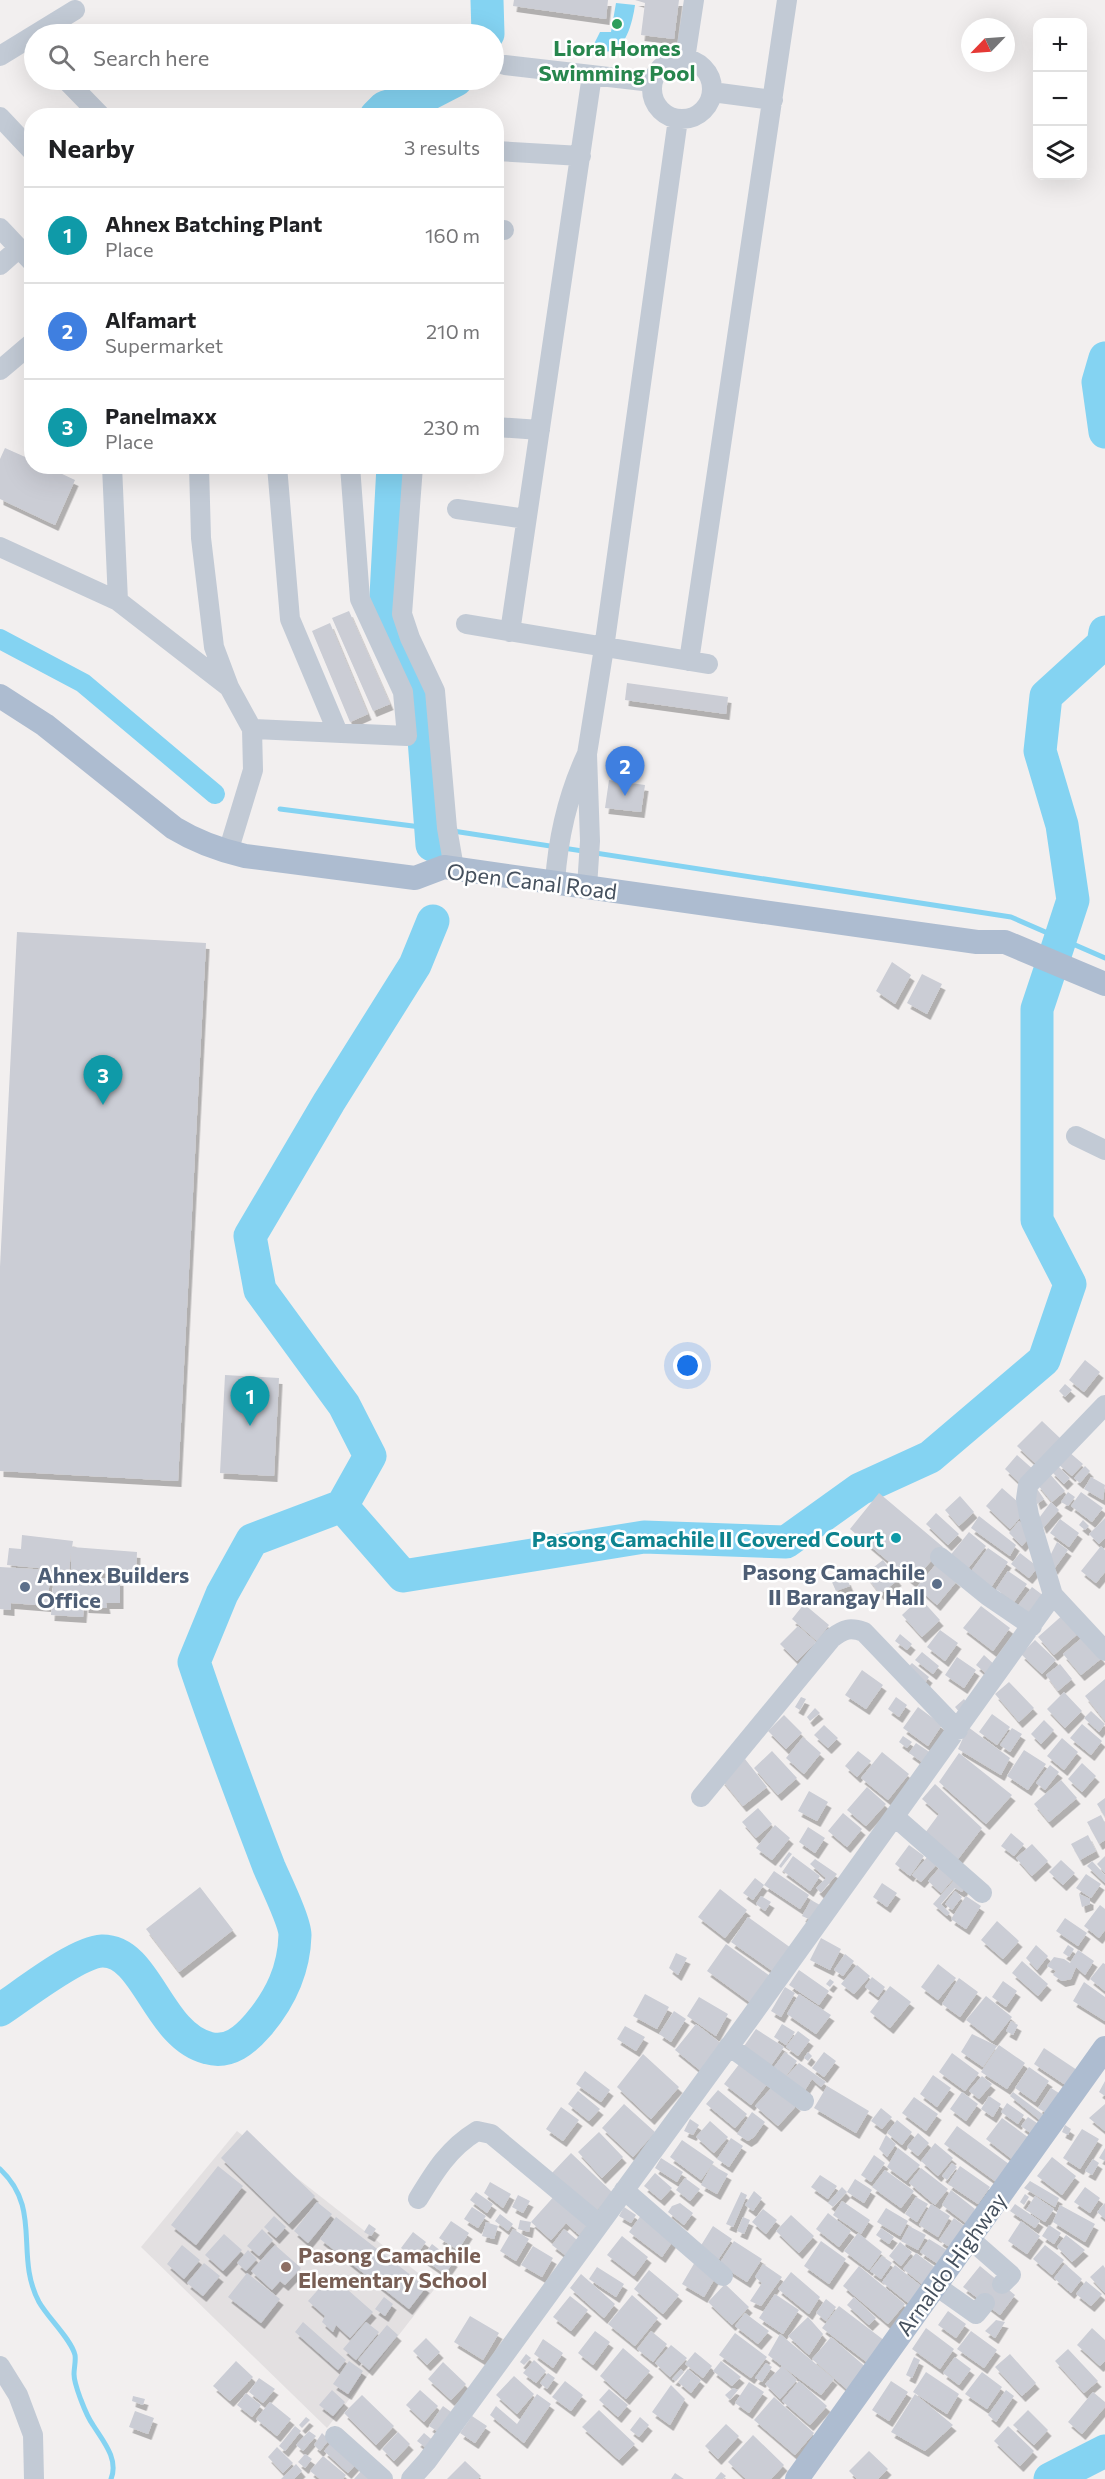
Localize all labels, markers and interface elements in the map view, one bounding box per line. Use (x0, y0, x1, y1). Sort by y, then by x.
marker: Liora Homes Swimming Pool (610, 17, 624, 31)
north arrow (961, 18, 1015, 72)
map controls (1033, 18, 1087, 180)
button: + (1033, 18, 1087, 72)
search box (24, 24, 504, 90)
place label: Liora Homes Swimming Pool (539, 34, 695, 86)
icon: search (45, 41, 78, 74)
text: Search here (93, 44, 209, 71)
button: − (1033, 72, 1087, 126)
button: layers (1033, 126, 1087, 180)
text: Nearby (48, 132, 135, 163)
text: 3 results (404, 135, 480, 159)
text: Ahnex Batching Plant (105, 210, 322, 237)
text: 1 (63, 223, 72, 247)
text: 160 m (425, 223, 480, 247)
text: Place (105, 237, 154, 261)
text: Alfamart (105, 306, 196, 333)
text: 2 (62, 319, 73, 343)
text: 210 m (426, 319, 480, 343)
text: Supermarket (105, 333, 223, 357)
text: Panelmaxx (105, 402, 217, 429)
text: 3 (62, 415, 73, 439)
text: 230 m (423, 415, 480, 439)
text: Place (105, 429, 154, 453)
pin: 2 (606, 746, 644, 796)
street label: Open Canal Road (445, 857, 619, 905)
pin: 3 (84, 1056, 122, 1105)
your location (673, 1351, 702, 1380)
pin: 1 (230, 1376, 270, 1426)
place label: Pasong Camachile II Covered Court (532, 1525, 884, 1552)
marker: Pasong Camachile II Covered Court (889, 1531, 903, 1545)
place label: Pasong Camachile II Barangay Hall (742, 1558, 925, 1610)
place label: Ahnex Builders Office (37, 1561, 189, 1613)
marker: Pasong Camachile II Barangay Hall (930, 1577, 944, 1591)
marker: Ahnex Builders Office (18, 1580, 32, 1594)
street label: Arnaldo Highway (890, 2187, 1012, 2341)
place label: Pasong Camachile Elementary School (298, 2241, 487, 2293)
marker: Pasong Camachile Elementary School (279, 2260, 293, 2274)

